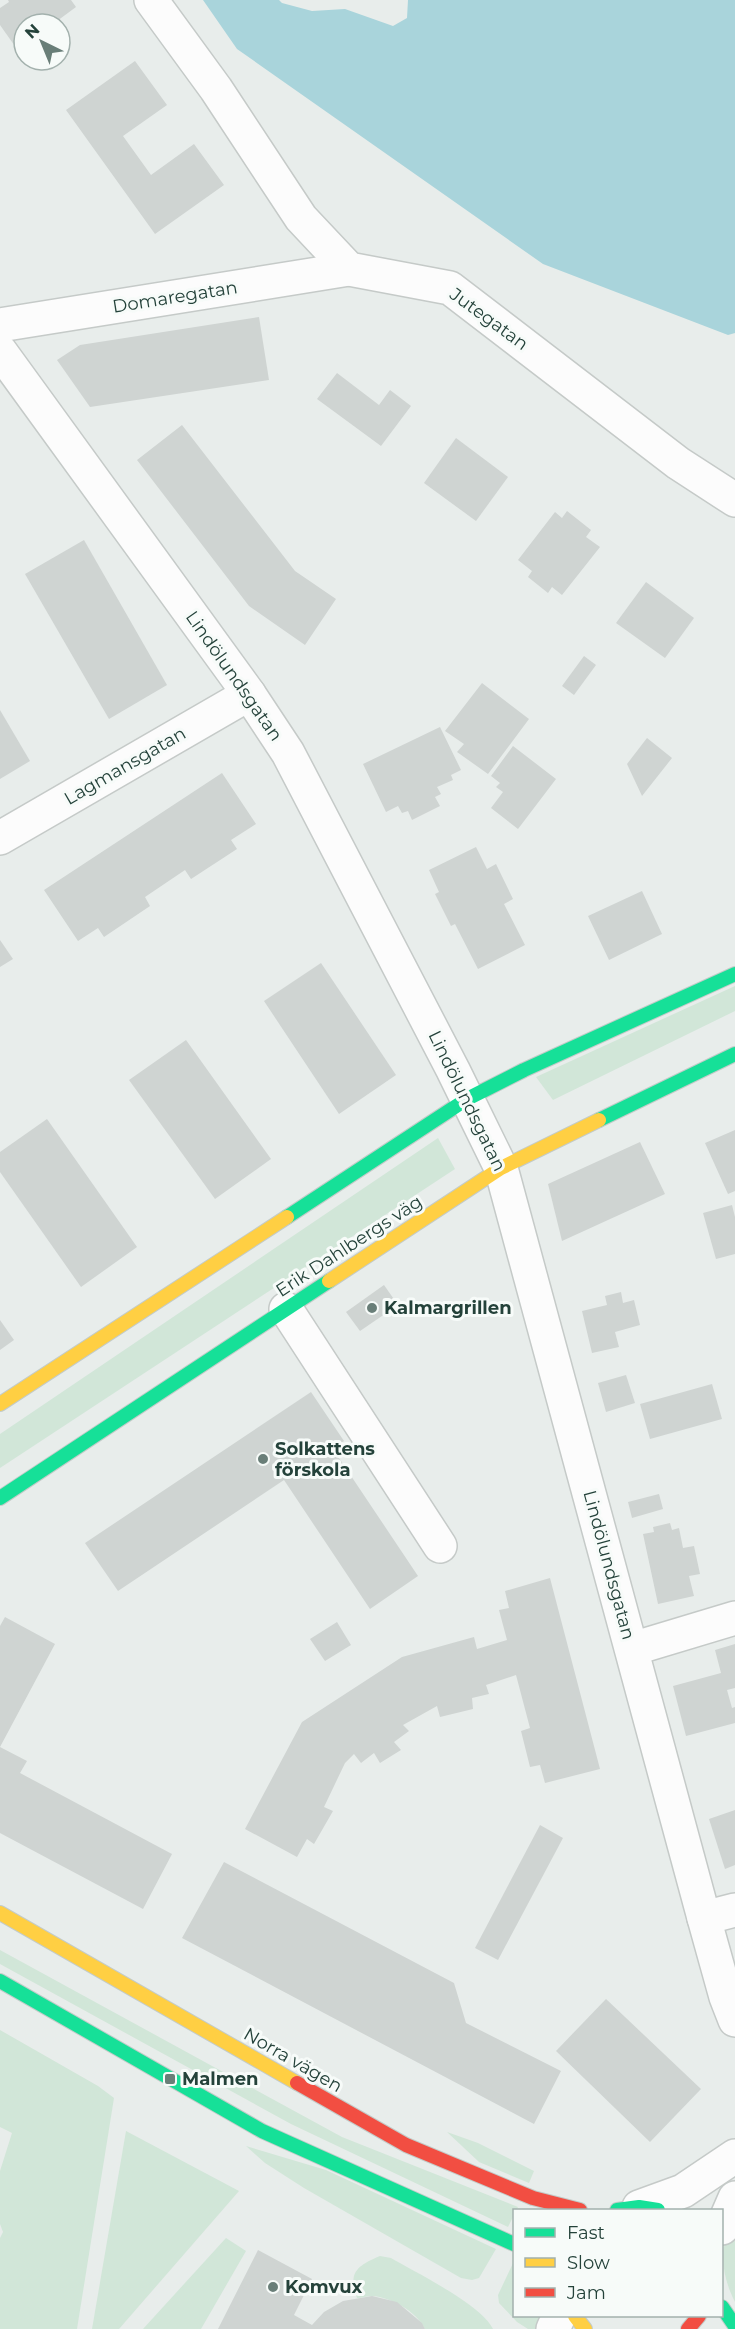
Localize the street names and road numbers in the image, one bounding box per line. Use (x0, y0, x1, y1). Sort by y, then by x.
street label: Domaregatan (111, 276, 239, 318)
street label: Jutegatan (445, 283, 533, 355)
street label: Lindölundsgatan (181, 607, 287, 745)
street label: Lagmansgatan (60, 722, 190, 810)
street label: Lindölundsgatan (423, 1027, 511, 1175)
street label: Erik Dahlbergs väg (272, 1190, 426, 1302)
street label: Lindölundsgatan (578, 1488, 640, 1642)
street label: Norra vägen (240, 2023, 346, 2097)

